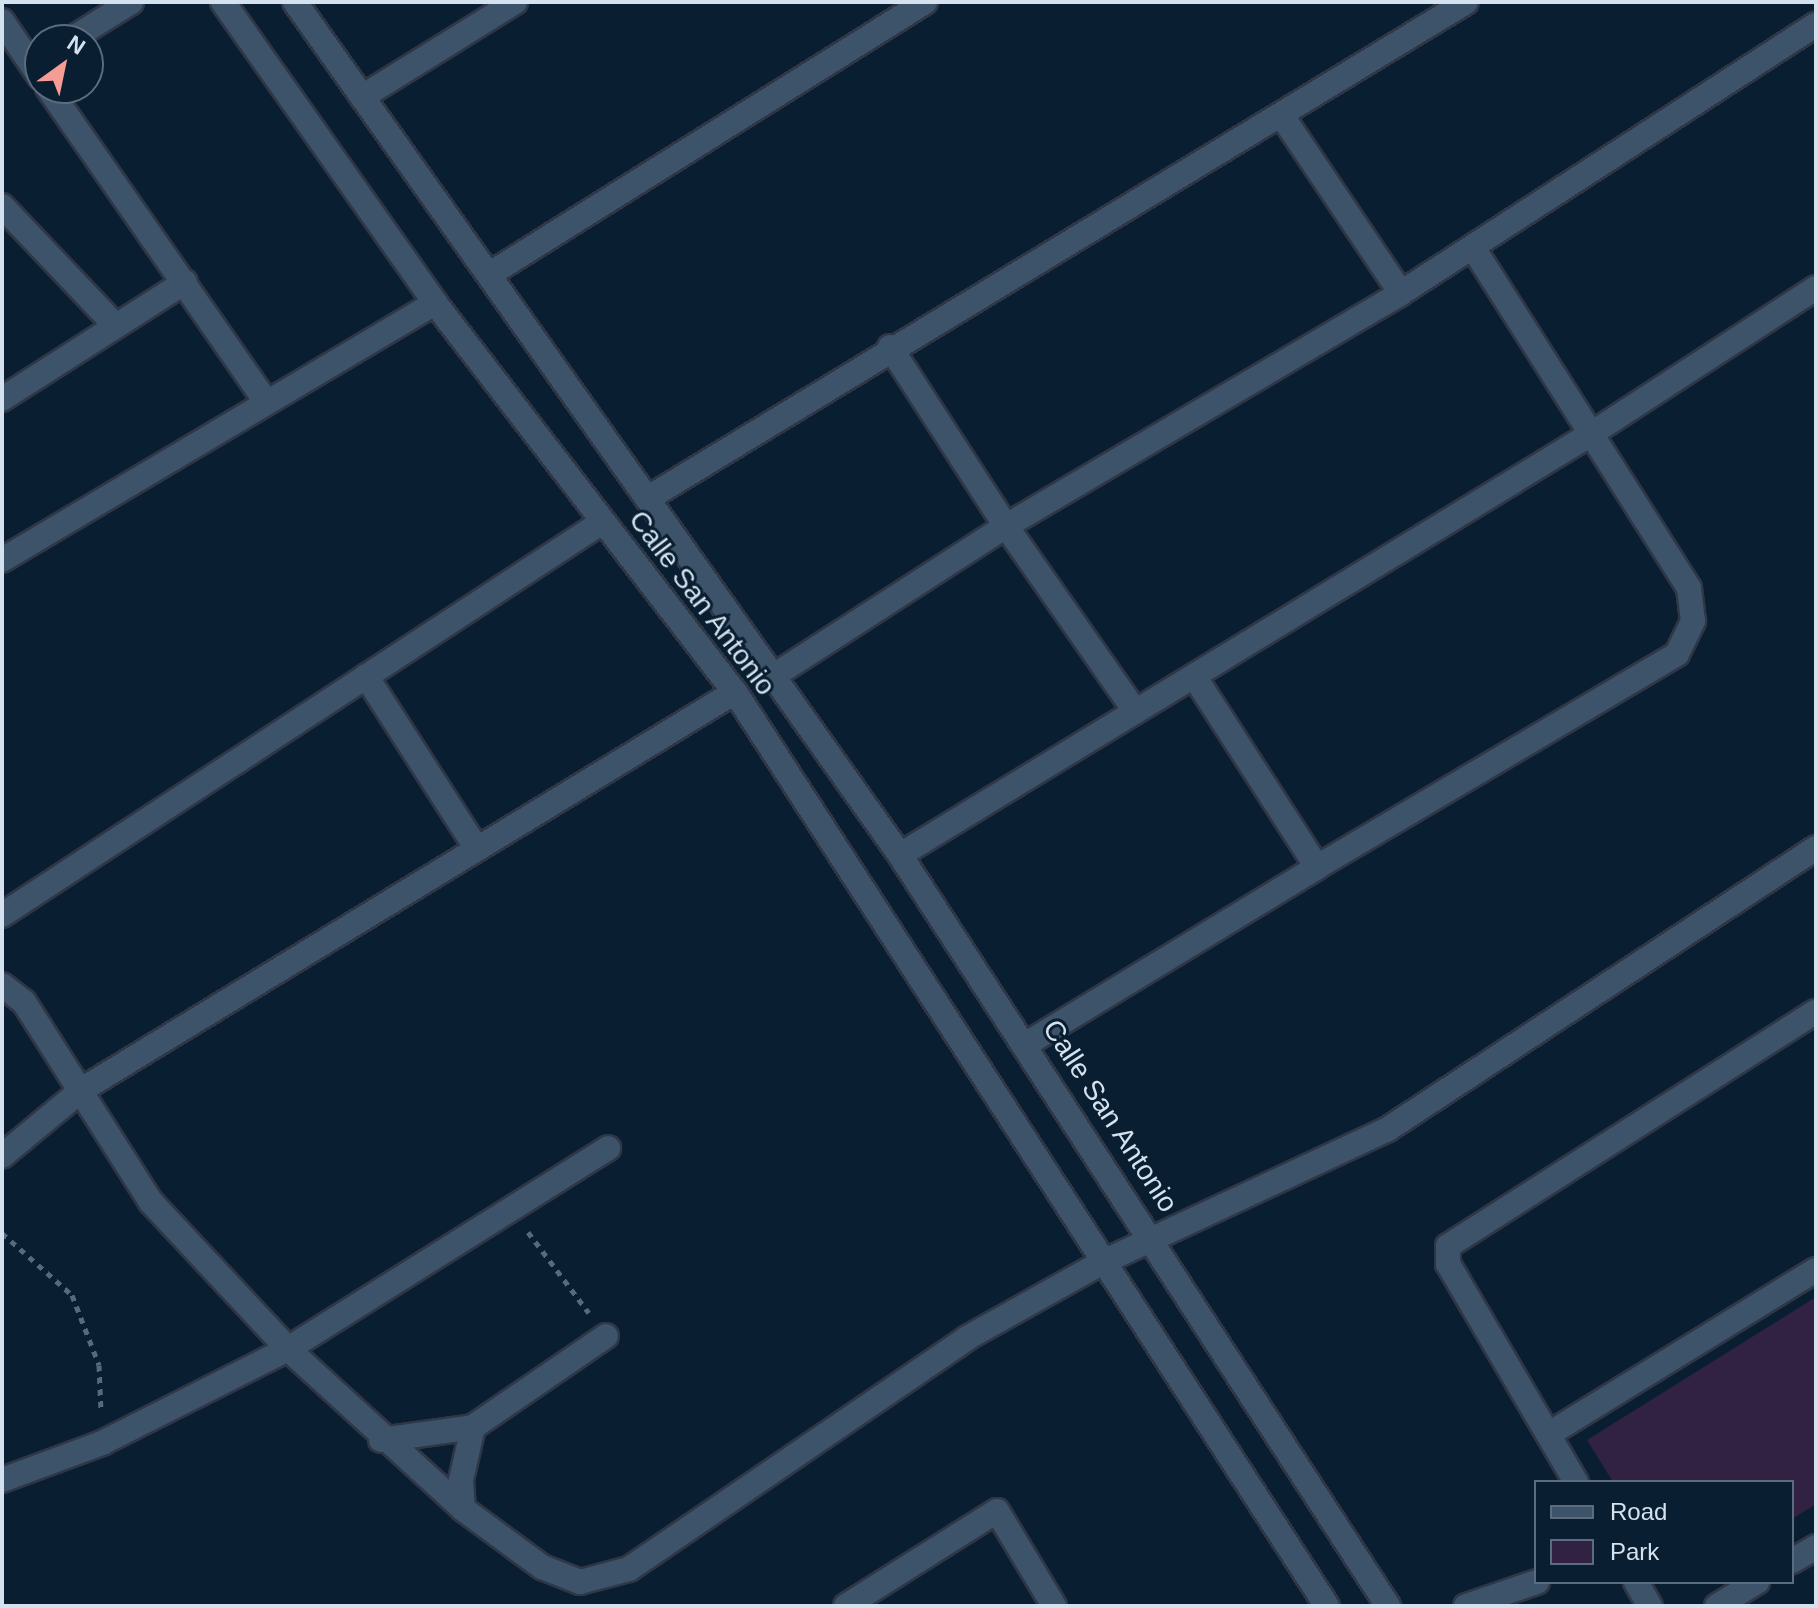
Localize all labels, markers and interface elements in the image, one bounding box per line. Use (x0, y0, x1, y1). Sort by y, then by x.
north arrow (24, 24, 104, 104)
text: N (63, 30, 90, 60)
street label: Calle San Antonio (621, 503, 783, 703)
street label: Calle San Antonio (1035, 1013, 1185, 1219)
legend (1534, 1480, 1794, 1584)
text: Road (1610, 1498, 1667, 1525)
text: Park (1610, 1538, 1659, 1565)

